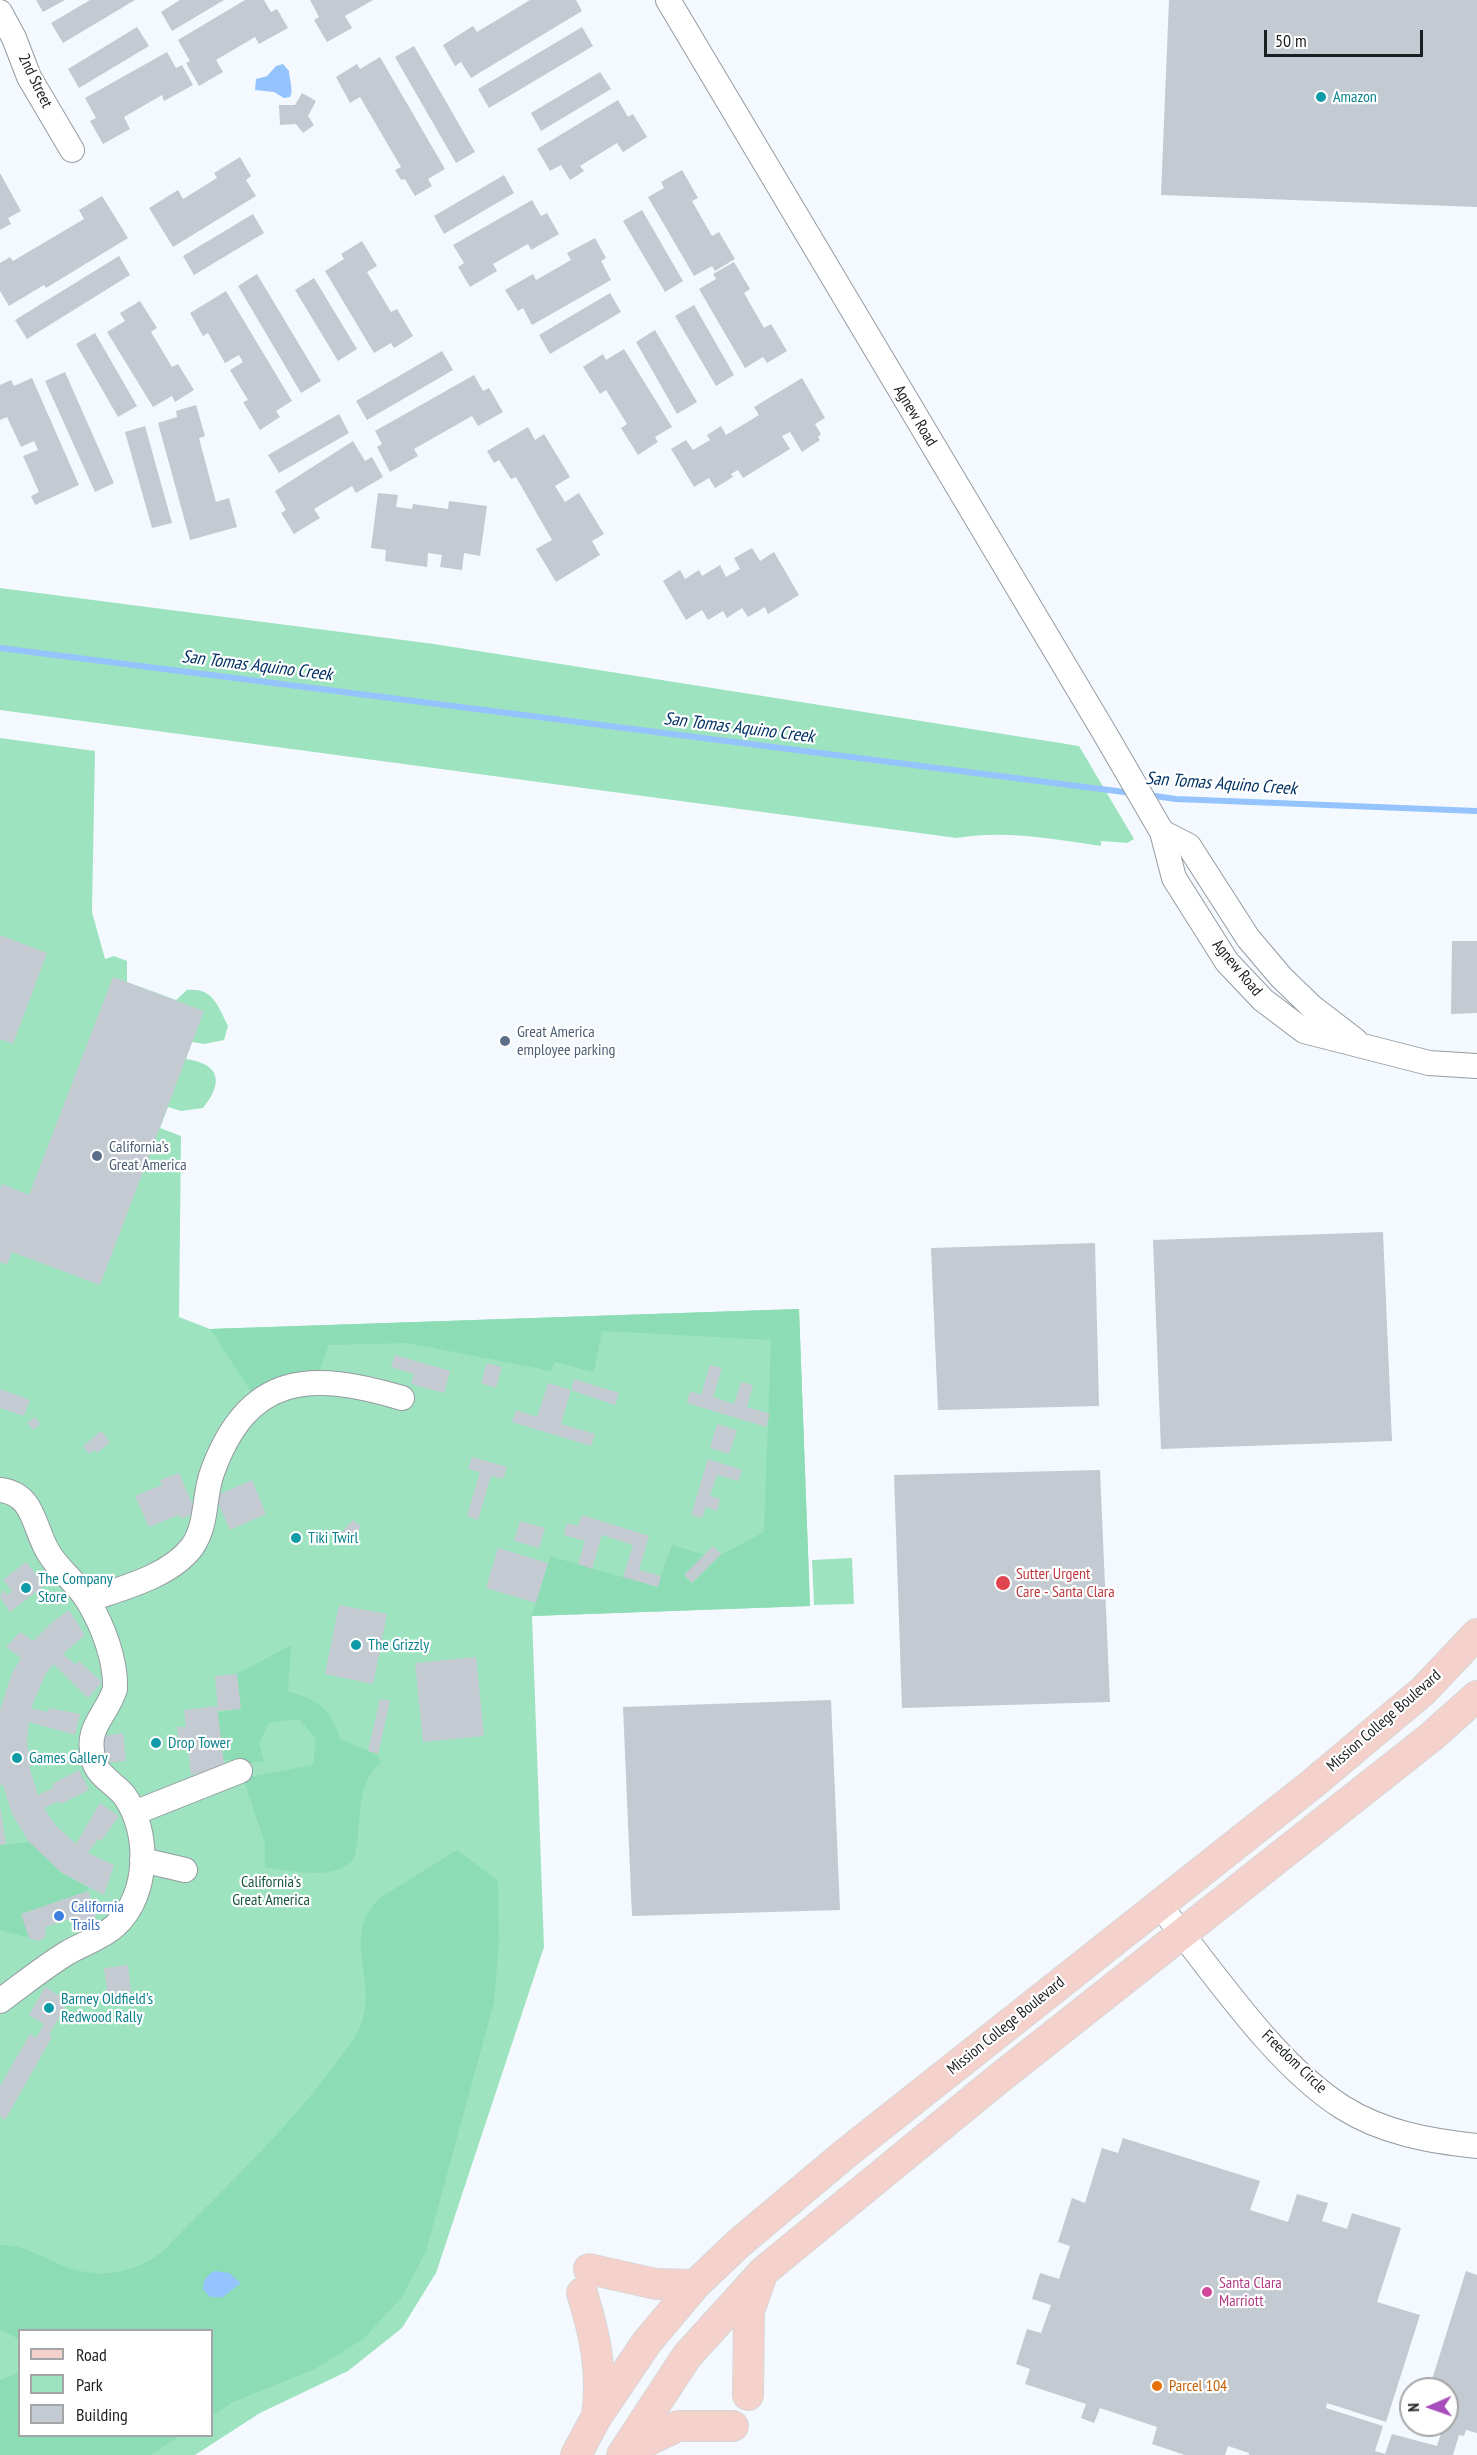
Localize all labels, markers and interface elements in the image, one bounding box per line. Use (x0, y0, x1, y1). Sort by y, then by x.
scale bar (1267, 18, 1426, 56)
text: 50 m (1275, 29, 1307, 52)
street label: 2nd Street (14, 51, 56, 111)
place label: Amazon (1333, 87, 1377, 107)
marker: Amazon (1314, 90, 1328, 104)
street label: Agnew Road (889, 382, 941, 450)
water label: San Tomas Aquino Creek (181, 646, 333, 686)
water label: San Tomas Aquino Creek (663, 708, 815, 748)
water label: San Tomas Aquino Creek (1145, 768, 1297, 800)
street label: Agnew Road (1208, 936, 1266, 1000)
place label: Great America employee parking (517, 1022, 615, 1060)
marker: Great America employee parking (498, 1034, 512, 1048)
place label: California’s Great America (109, 1137, 187, 1175)
marker: California’s Great America (90, 1149, 104, 1163)
place label: Tiki Twirl (308, 1528, 358, 1548)
marker: Tiki Twirl (289, 1531, 303, 1545)
place label: Sutter Urgent Care - Santa Clara (1016, 1564, 1115, 1602)
place label: The Company Store (38, 1569, 113, 1607)
marker: Sutter Urgent Care - Santa Clara (994, 1574, 1012, 1592)
marker: The Company Store (19, 1581, 33, 1595)
place label: The Grizzly (368, 1635, 429, 1655)
marker: The Grizzly (349, 1638, 363, 1652)
street label: Mission College Boulevard (1323, 1666, 1445, 1776)
place label: Drop Tower (168, 1733, 231, 1753)
marker: Drop Tower (149, 1736, 163, 1750)
place label: Games Gallery (29, 1748, 108, 1768)
marker: Games Gallery (10, 1751, 24, 1765)
park label: California's Great America (232, 1872, 310, 1910)
place label: California Trails (71, 1897, 124, 1935)
marker: California Trails (52, 1909, 66, 1923)
street label: Mission College Boulevard (944, 1973, 1068, 2079)
place label: Barney Oldfield's Redwood Rally (61, 1989, 153, 2027)
marker: Barney Oldfield's Redwood Rally (42, 2001, 56, 2015)
street label: Freedom Circle (1257, 2026, 1331, 2098)
place label: Santa Clara Marriott (1219, 2273, 1282, 2311)
marker: Santa Clara Marriott (1200, 2285, 1214, 2299)
legend (18, 2329, 213, 2437)
text: Road (76, 2343, 107, 2366)
text: Park (76, 2373, 103, 2396)
place label: Parcel 104 (1169, 2376, 1227, 2396)
north arrow (1399, 2377, 1459, 2437)
marker: Parcel 104 (1150, 2379, 1164, 2393)
text: Building (76, 2403, 128, 2426)
text: N (1403, 2403, 1423, 2412)

